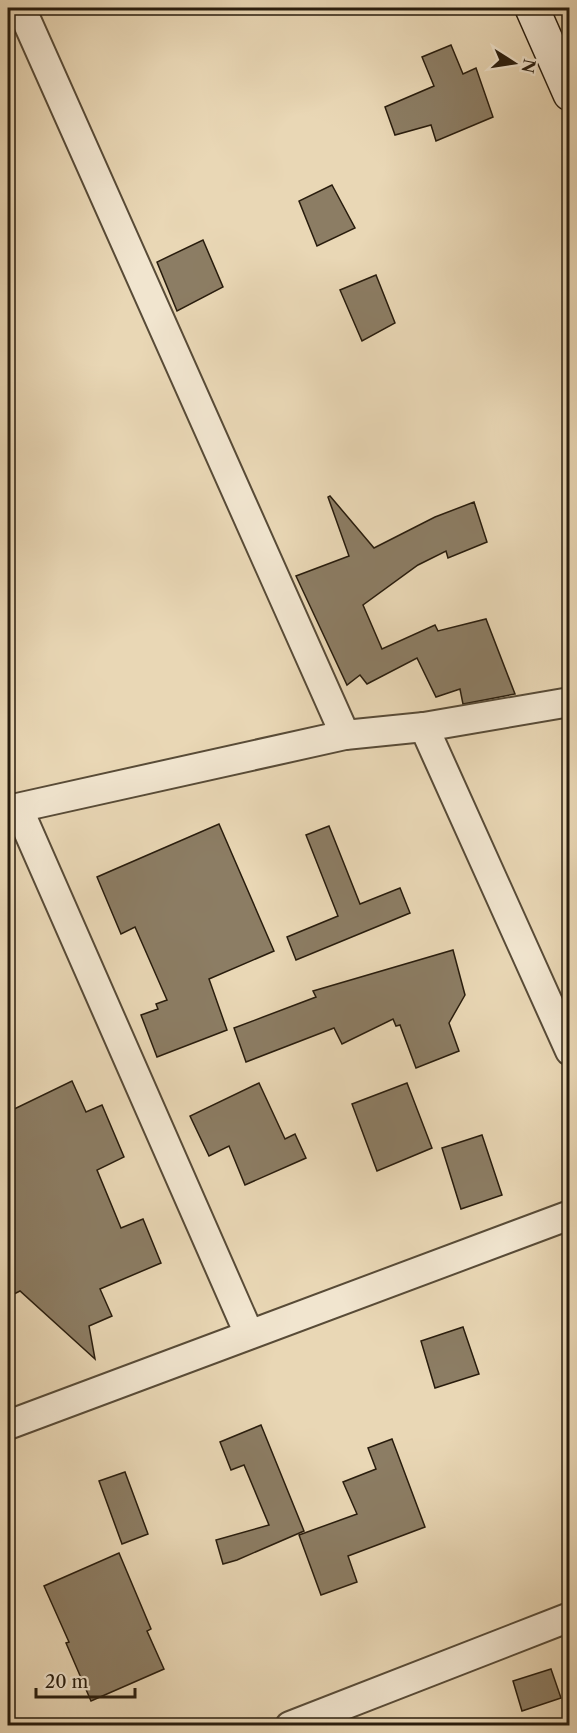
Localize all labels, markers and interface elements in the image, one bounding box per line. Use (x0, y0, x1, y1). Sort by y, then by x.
north arrow (484, 33, 544, 93)
text: N (517, 57, 540, 75)
scale bar (36, 1661, 135, 1699)
text: 20 m (45, 1671, 89, 1693)

